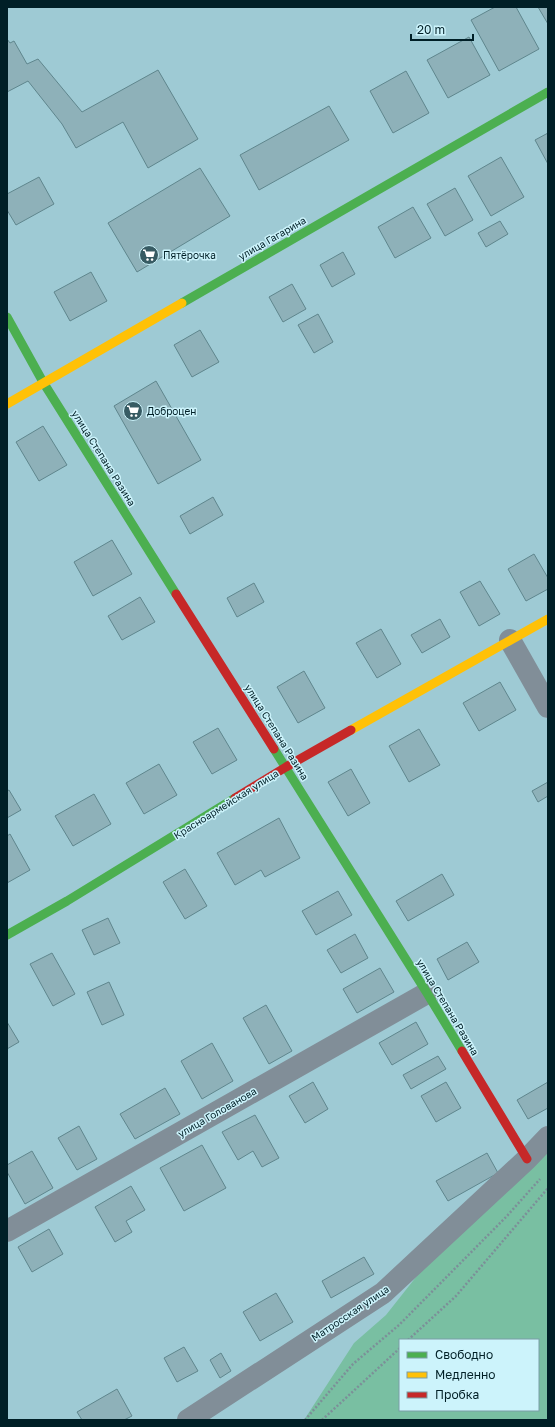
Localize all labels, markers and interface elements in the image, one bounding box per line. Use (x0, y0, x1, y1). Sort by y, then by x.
scale bar (411, 16, 473, 42)
text: 20 m (417, 22, 445, 37)
street label: улица Гагарина (236, 214, 308, 262)
supermarket icon: Пятёрочка (138, 244, 160, 266)
place label: Пятёрочка (163, 249, 216, 261)
supermarket icon: Доброцен (122, 400, 144, 422)
place label: Доброцен (147, 405, 196, 417)
street label: улица Степана Разина (70, 408, 138, 508)
street label: улица Степана Разина (243, 682, 311, 782)
street label: Красноармейская улица (171, 767, 281, 841)
street label: улица Степана Разина (414, 957, 482, 1057)
street label: улица Голованова (176, 1085, 258, 1139)
street label: Матросская улица (309, 1283, 391, 1343)
legend (399, 1339, 539, 1411)
text: Свободно (435, 1347, 493, 1362)
text: Медленно (435, 1367, 495, 1382)
text: Пробка (435, 1387, 479, 1402)

